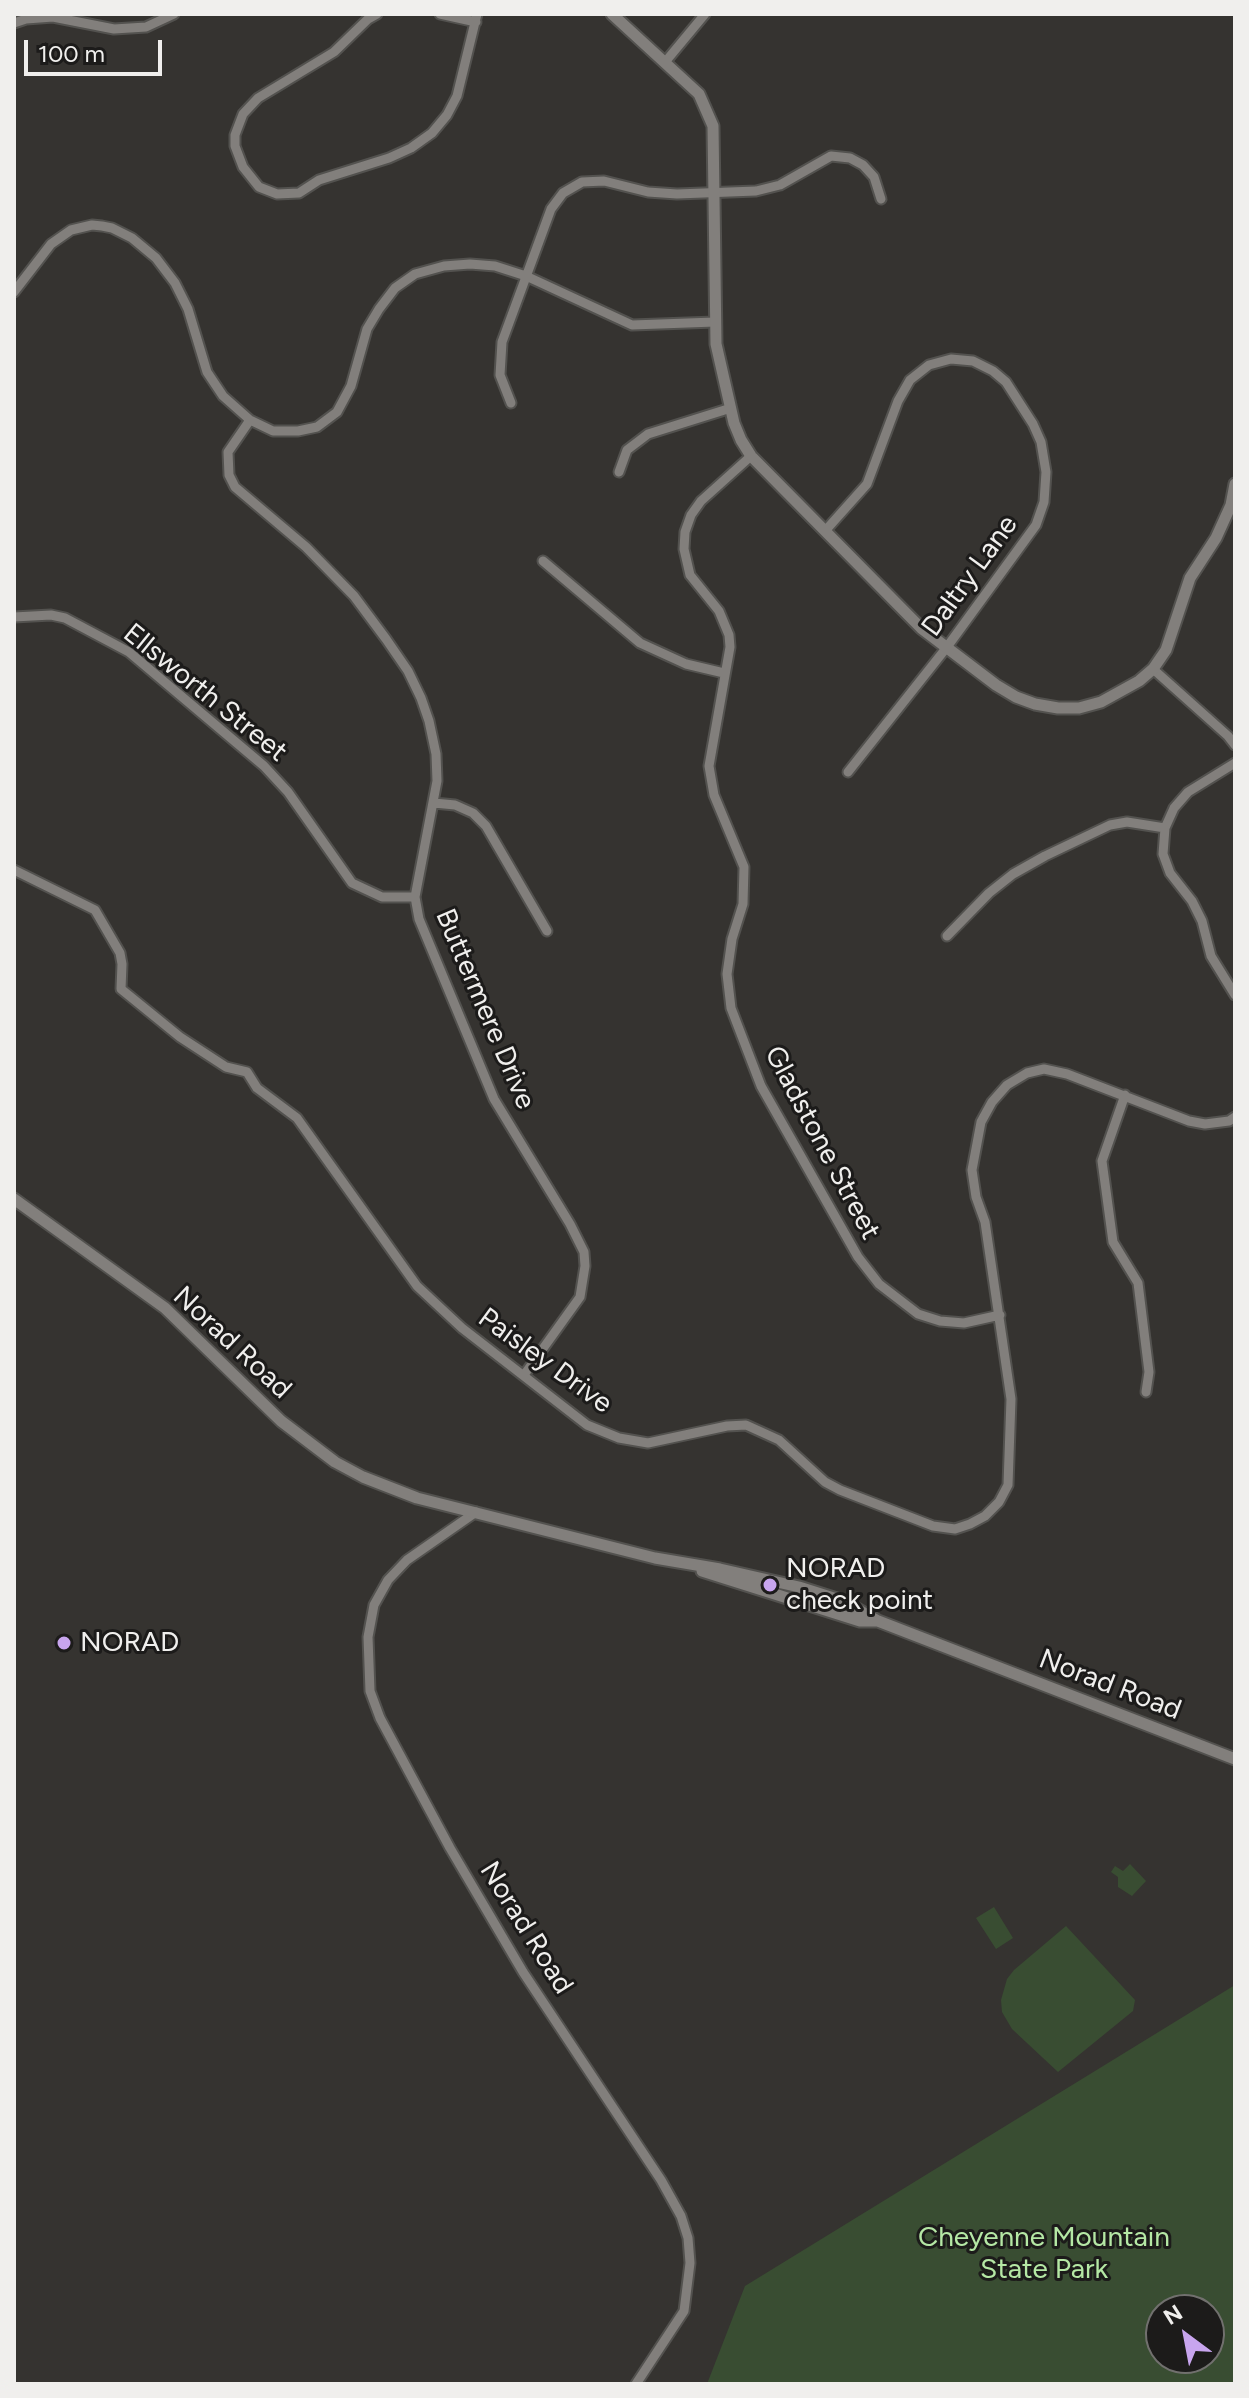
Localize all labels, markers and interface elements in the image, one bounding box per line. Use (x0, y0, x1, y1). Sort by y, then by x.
scale bar (28, 24, 166, 74)
text: 100 m (38, 39, 105, 68)
street label: Daltry Lane (915, 509, 1025, 643)
street label: Ellsworth Street (116, 617, 294, 769)
street label: Buttermere Drive (428, 904, 542, 1114)
street label: Gladstone Street (757, 1041, 887, 1245)
street label: Norad Road (166, 1280, 298, 1406)
street label: Paisley Drive (472, 1301, 618, 1421)
place label: NORAD check point (786, 1552, 933, 1618)
marker: NORAD check point (761, 1576, 779, 1594)
place label: NORAD (80, 1626, 179, 1660)
marker: NORAD (55, 1634, 73, 1652)
street label: Norad Road (1034, 1643, 1186, 1727)
street label: Norad Road (472, 1856, 580, 2000)
park label: Cheyenne Mountain State Park (918, 2221, 1170, 2287)
north arrow (1145, 2294, 1225, 2374)
text: N (1159, 2299, 1187, 2331)

